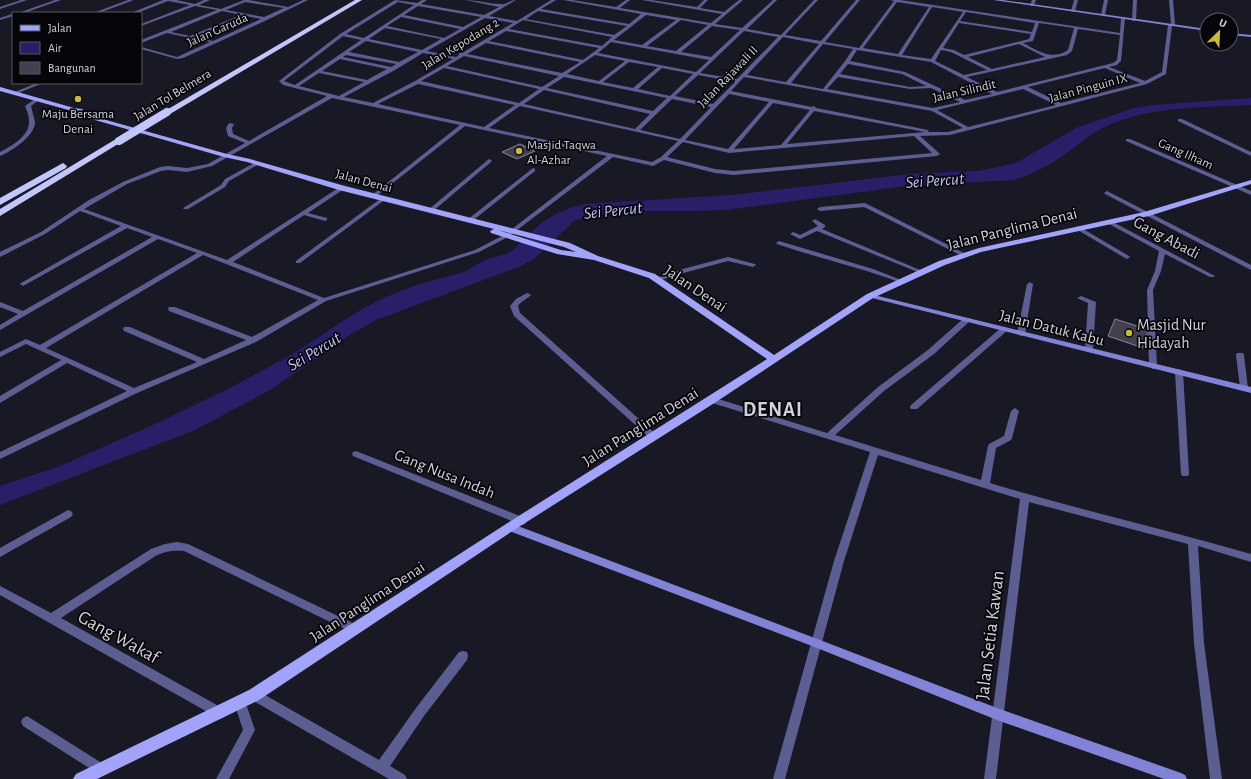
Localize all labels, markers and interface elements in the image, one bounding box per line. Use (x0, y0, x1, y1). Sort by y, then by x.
street label: Jalan Garuda (185, 11, 250, 49)
legend (12, 12, 142, 84)
north arrow (1199, 12, 1239, 52)
street label: Jalan Kepodang 2 (420, 16, 502, 72)
text: U (1217, 17, 1228, 30)
text: Jalan (48, 22, 72, 34)
text: Air (48, 42, 62, 54)
street label: Jalan Rajawali II (696, 44, 761, 110)
text: Bangunan (48, 62, 96, 74)
street label: Jalan Tol Belmera (132, 67, 214, 123)
street label: Jalan Pinguin IX (1048, 72, 1129, 105)
street label: Jalan Silindit (932, 78, 997, 105)
marker: Maju Bersama Denai (73, 94, 83, 104)
place label: Maju Bersama Denai (42, 108, 114, 136)
street label: Gang Ilham (1156, 137, 1215, 172)
place label: Masjid Taqwa Al-Azhar (527, 139, 596, 167)
marker: Masjid Taqwa Al-Azhar (514, 146, 524, 156)
street label: Jalan Denai (334, 168, 393, 195)
water label: Sei Percut (905, 170, 965, 191)
water label: Sei Percut (583, 199, 644, 222)
street label: Jalan Panglima Denai (946, 205, 1079, 253)
street label: Gang Abadi (1131, 214, 1202, 262)
street label: Jalan Denai (661, 262, 729, 315)
street label: Jalan Datuk Kabu (998, 307, 1106, 349)
place label: Masjid Nur Hidayah (1137, 317, 1207, 352)
marker: Masjid Nur Hidayah (1124, 328, 1134, 338)
water label: Sei Percut (285, 329, 344, 374)
street label: Jalan Panglima Denai (580, 385, 701, 469)
district label: DENAI (743, 400, 803, 420)
street label: Gang Nusa Indah (392, 447, 497, 501)
street label: Jalan Panglima Denai (307, 559, 428, 645)
street label: Jalan Setia Kawan (973, 569, 1008, 701)
street label: Gang Wakaf (75, 607, 163, 668)

